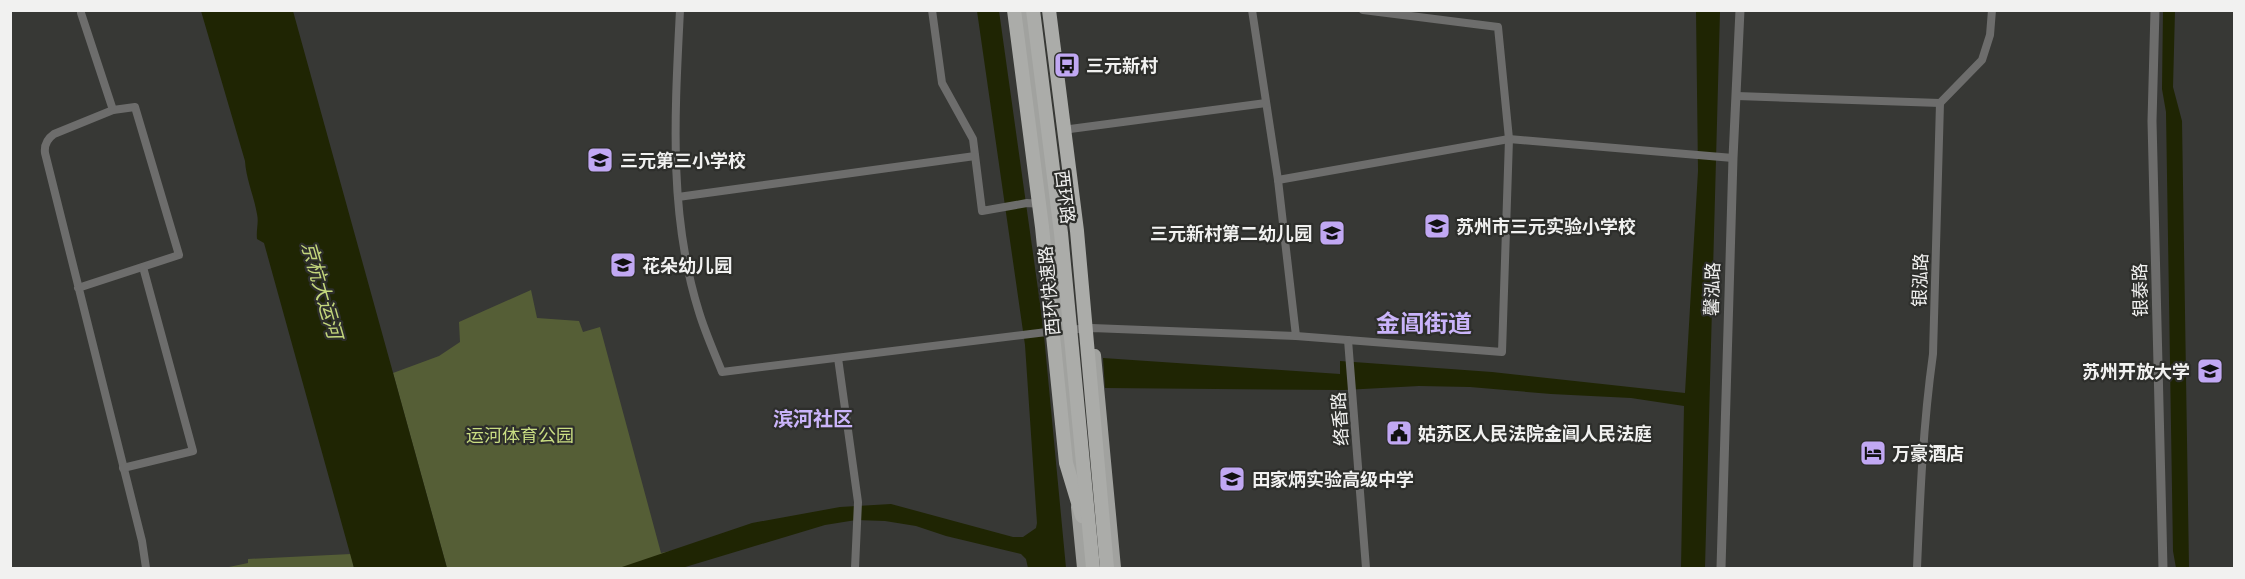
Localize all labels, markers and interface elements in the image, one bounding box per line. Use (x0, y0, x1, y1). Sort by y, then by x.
bus stop icon: 三元新村 (1052, 50, 1082, 80)
place label: 三元新村 (1086, 55, 1158, 76)
school or university icon: 三元第三小学校 (585, 145, 615, 175)
place label: 三元第三小学校 (620, 150, 746, 171)
street label: 西环路 (1051, 169, 1079, 225)
school or university icon: 苏州市三元实验小学校 (1422, 211, 1452, 241)
place label: 苏州市三元实验小学校 (1456, 216, 1636, 237)
school or university icon: 三元新村第二幼儿园 (1317, 218, 1347, 248)
place label: 三元新村第二幼儿园 (1150, 223, 1312, 244)
water label: 京杭大运河 (297, 239, 348, 345)
street label: 西环快速路 (1035, 245, 1063, 337)
school or university icon: 花朵幼儿园 (608, 250, 638, 280)
street label: 银泓路 (1909, 253, 1931, 307)
place label: 花朵幼儿园 (642, 255, 732, 276)
street label: 馨泓路 (1701, 262, 1723, 316)
street label: 银泰路 (2129, 263, 2151, 317)
district label: 金阊街道 (1376, 309, 1472, 337)
school or university icon: 苏州开放大学 (2195, 356, 2225, 386)
place label: 苏州开放大学 (2082, 361, 2190, 382)
street label: 络香路 (1328, 391, 1352, 447)
district label: 滨河社区 (773, 407, 853, 431)
public building icon: 姑苏区人民法院金阊人民法庭 (1384, 418, 1414, 448)
place label: 姑苏区人民法院金阊人民法庭 (1418, 423, 1652, 444)
park label: 运河体育公园 (466, 425, 574, 446)
hotel icon: 万豪酒店 (1858, 438, 1888, 468)
place label: 万豪酒店 (1892, 443, 1964, 464)
school or university icon: 田家炳实验高级中学 (1217, 464, 1247, 494)
place label: 田家炳实验高级中学 (1252, 469, 1414, 490)

